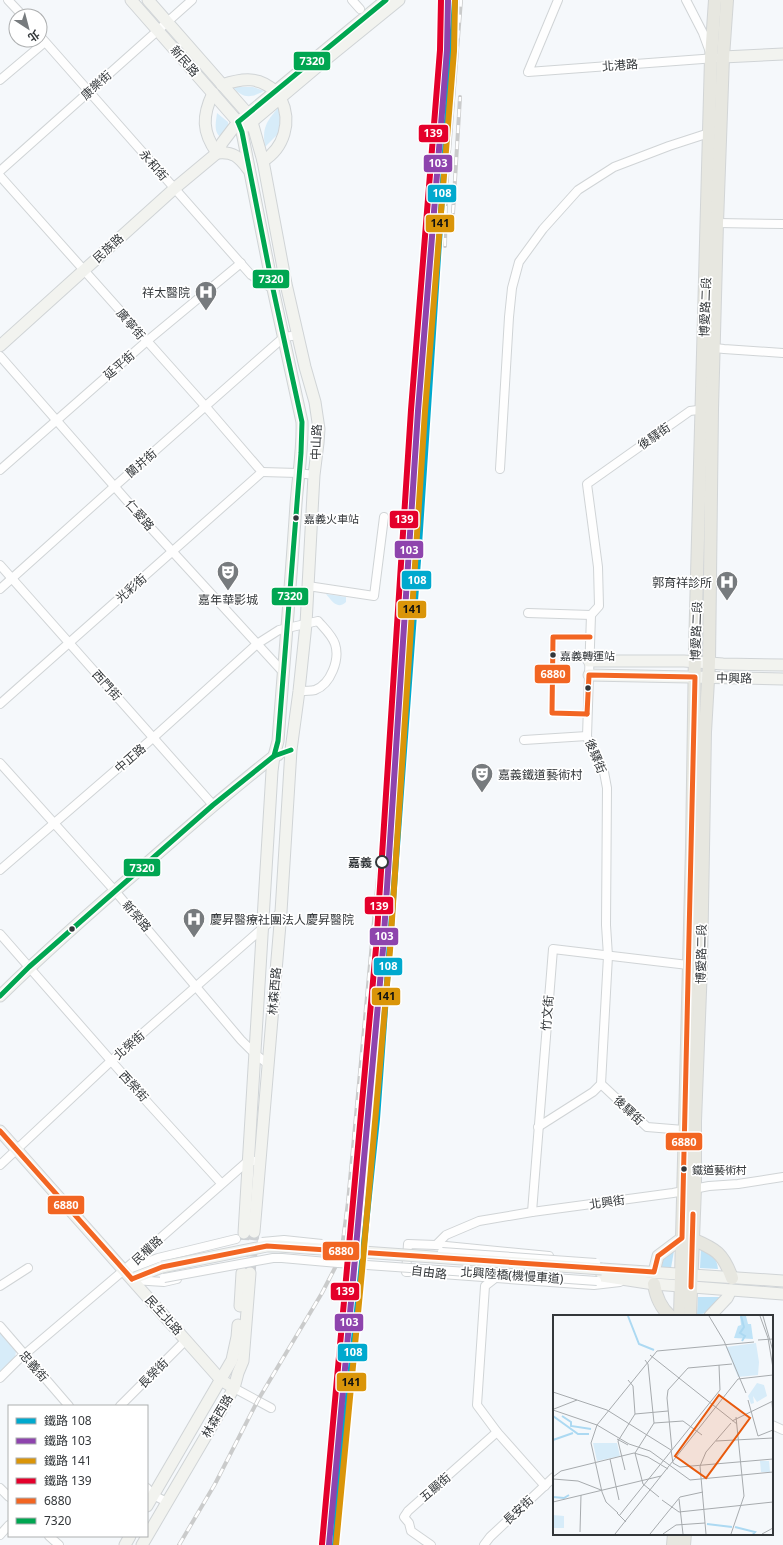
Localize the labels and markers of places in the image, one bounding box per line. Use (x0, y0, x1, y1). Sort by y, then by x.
hospital icon: 祥太醫院 (193, 279, 219, 312)
place label: 祥太醫院 (142, 284, 190, 301)
place label: 嘉義火車站 (304, 511, 359, 526)
marker: 嘉義火車站 (291, 513, 301, 523)
theatre icon: 嘉年華影城 (215, 559, 241, 592)
hospital icon: 郭育祥診所 (714, 569, 740, 602)
place label: 郭育祥診所 (652, 574, 712, 591)
place label: 嘉年華影城 (198, 591, 258, 608)
place label: 嘉義轉運站 (560, 648, 615, 663)
marker: 嘉義轉運站 (548, 650, 558, 660)
unlabelled marker (583, 683, 593, 693)
theatre icon: 嘉義鐵道藝術村 (469, 761, 495, 794)
place label: 嘉義鐵道藝術村 (498, 766, 583, 783)
place label: 嘉義 (348, 854, 372, 871)
marker: 嘉義 (375, 855, 389, 869)
hospital icon: 慶昇醫療社團法人慶昇醫院 (181, 906, 207, 939)
place label: 慶昇醫療社團法人慶昇醫院 (210, 911, 354, 928)
unlabelled marker (67, 924, 77, 934)
place label: 鐵道藝術村 (692, 1162, 747, 1177)
marker: 鐵道藝術村 (679, 1164, 689, 1174)

